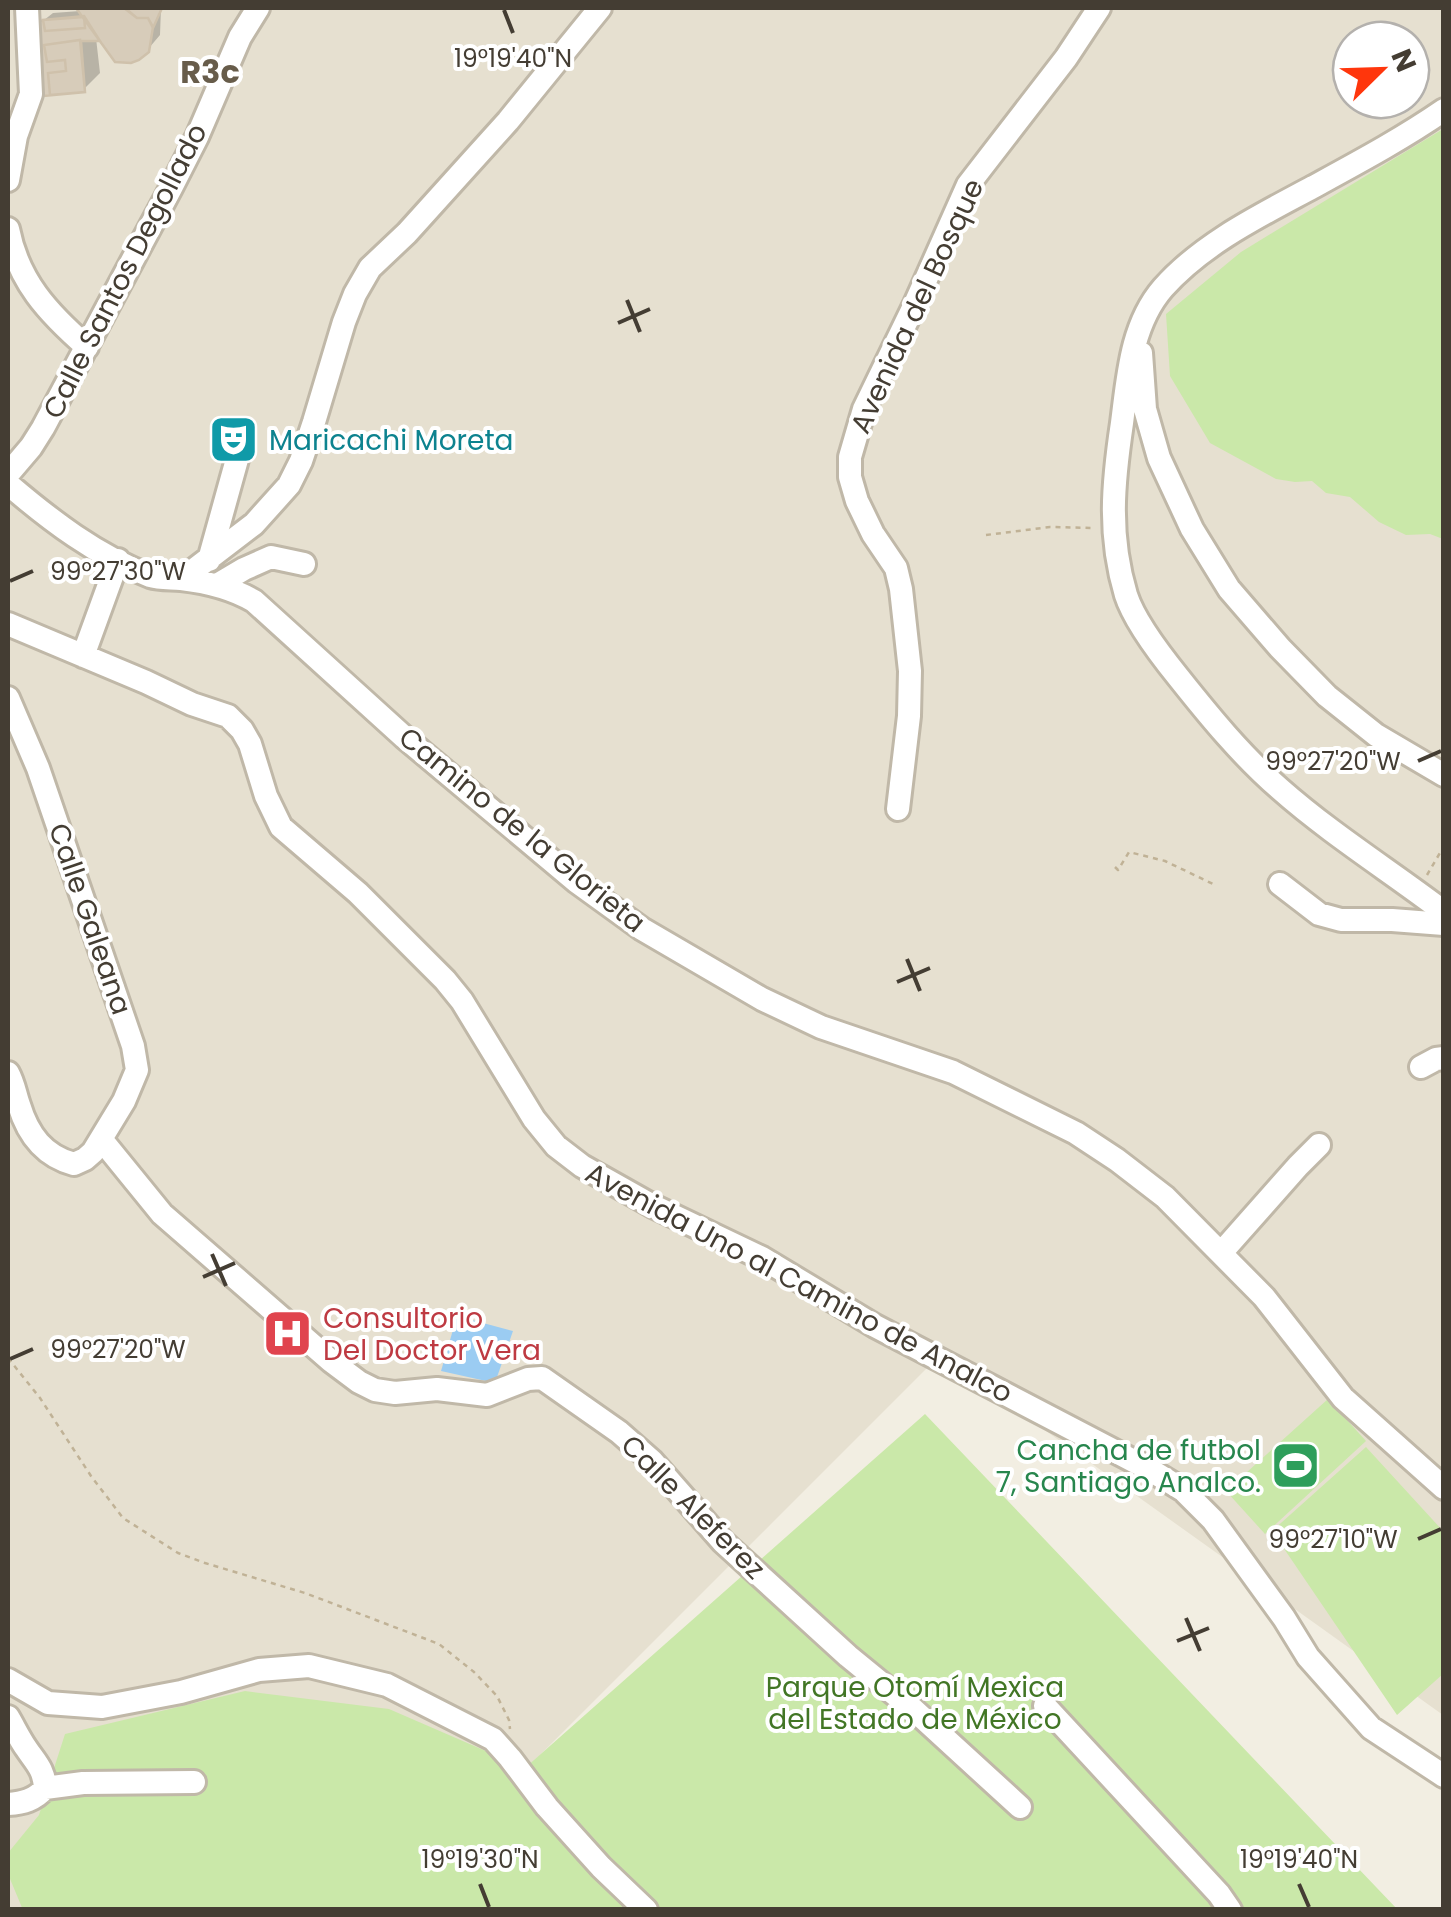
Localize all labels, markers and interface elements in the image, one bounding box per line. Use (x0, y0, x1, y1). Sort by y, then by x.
north arrow (1331, 20, 1431, 120)
text: 19°19'40"N (454, 41, 572, 76)
text: N (1381, 43, 1426, 78)
district label: R3c (180, 49, 240, 94)
street label: Calle Santos Degollado (34, 117, 216, 425)
street label: Avenida del Bosque (841, 172, 993, 440)
theatre icon: Maricachi Moreta (208, 414, 260, 466)
place label: Maricachi Moreta (269, 421, 514, 460)
text: 99°27'30"W (50, 554, 186, 589)
street label: Camino de la Glorieta (390, 718, 654, 942)
text: 99°27'20"W (1265, 744, 1401, 779)
street label: Calle Galeana (39, 818, 141, 1020)
street label: Avenida Uno al Camino de Analco (579, 1153, 1019, 1413)
place label: Consultorio Del Doctor Vera (323, 1299, 541, 1370)
hospital icon: Consultorio Del Doctor Vera (262, 1308, 314, 1360)
text: 99°27'20"W (50, 1332, 186, 1367)
street label: Calle Aleferez (612, 1426, 774, 1588)
place label: Cancha de futbol 7, Santiago Analco. (996, 1431, 1261, 1502)
sports icon: Cancha de futbol 7, Santiago Analco. (1270, 1440, 1322, 1492)
text: 99°27'10"W (1268, 1522, 1398, 1557)
park label: Parque Otomí Mexica del Estado de México (766, 1668, 1064, 1739)
text: 19°19'30"N (421, 1842, 539, 1877)
text: 19°19'40"N (1240, 1842, 1358, 1877)

